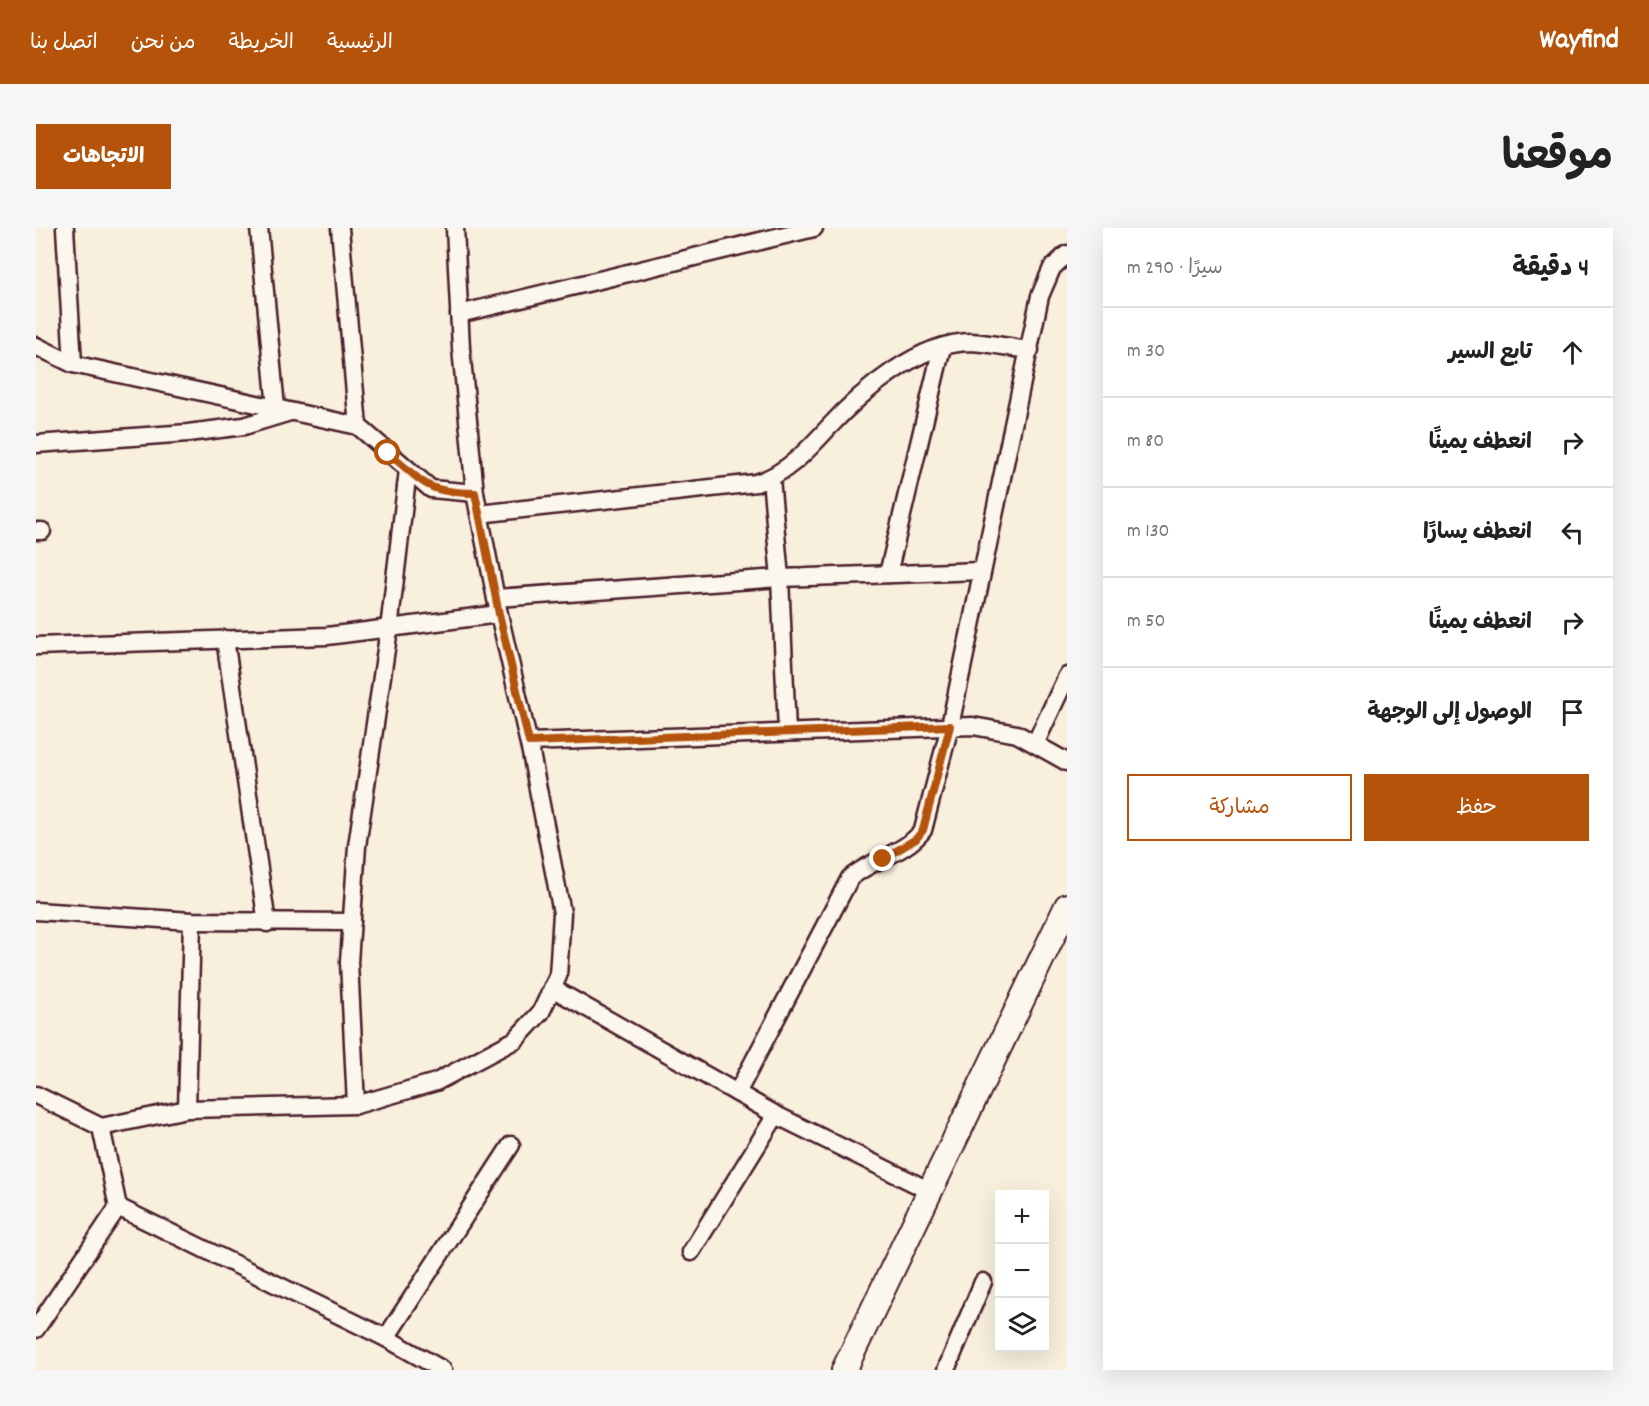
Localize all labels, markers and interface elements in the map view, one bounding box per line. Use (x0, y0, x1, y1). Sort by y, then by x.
text: Wayfind (1539, 22, 1619, 62)
text: اتصل بنا (30, 29, 98, 59)
text: من نحن (131, 29, 195, 59)
text: الخريطة (228, 29, 294, 59)
text: الرئيسية (327, 29, 393, 59)
button: الاتجاهات (36, 124, 171, 189)
text: موقعنا (1502, 130, 1613, 190)
text: 4 دقيقة (1512, 251, 1589, 288)
text: سيرًا · 290 m (1127, 255, 1223, 283)
icon: ahead (1556, 336, 1589, 369)
text: 30 m (1127, 338, 1165, 366)
text: تابع السير (1449, 338, 1532, 369)
icon: right (1556, 426, 1589, 459)
text: 80 m (1127, 428, 1164, 456)
text: انعطف يمينًا (1429, 428, 1532, 459)
route start (374, 439, 400, 465)
icon: left (1556, 516, 1589, 549)
text: 130 m (1127, 518, 1170, 546)
text: انعطف يسارًا (1423, 518, 1532, 549)
icon: right (1556, 606, 1589, 639)
text: 50 m (1127, 608, 1166, 636)
text: انعطف يمينًا (1429, 608, 1532, 639)
icon: arrive (1556, 696, 1589, 729)
text: الوصول إلى الوجهة (1367, 698, 1532, 729)
button: مشاركة (1127, 774, 1352, 841)
button: حفظ (1364, 774, 1589, 841)
route end (869, 845, 895, 871)
map controls (995, 1190, 1049, 1352)
button: + (995, 1190, 1049, 1244)
button: − (995, 1244, 1049, 1298)
button: layers (995, 1298, 1049, 1352)

